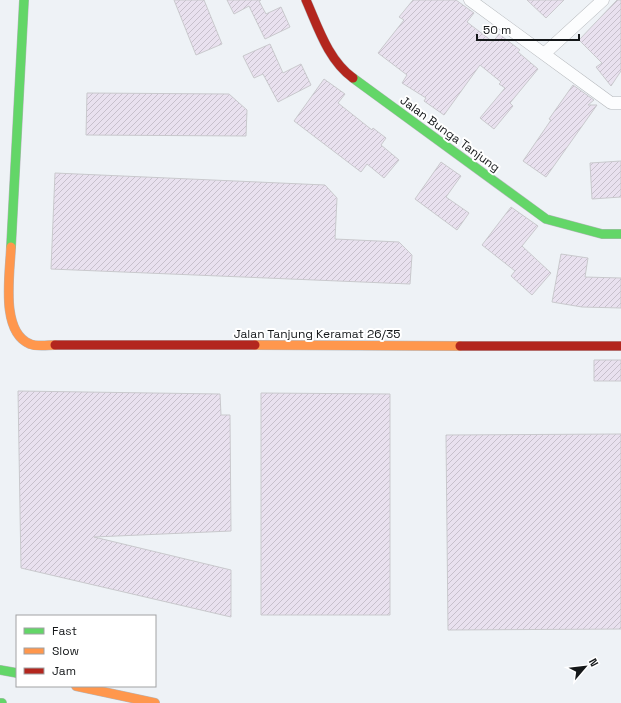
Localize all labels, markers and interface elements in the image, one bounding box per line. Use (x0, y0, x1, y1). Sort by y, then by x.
scale bar (477, 16, 579, 42)
text: 50 m (483, 22, 511, 38)
street label: Jalan Bunga Tanjung (397, 92, 503, 176)
street label: Jalan Tanjung Keramat 26/35 (234, 326, 400, 342)
legend (16, 615, 156, 687)
text: Fast (52, 623, 77, 639)
text: Slow (52, 643, 79, 659)
north arrow (565, 647, 605, 687)
text: N (586, 656, 602, 669)
text: Jam (52, 663, 76, 679)

